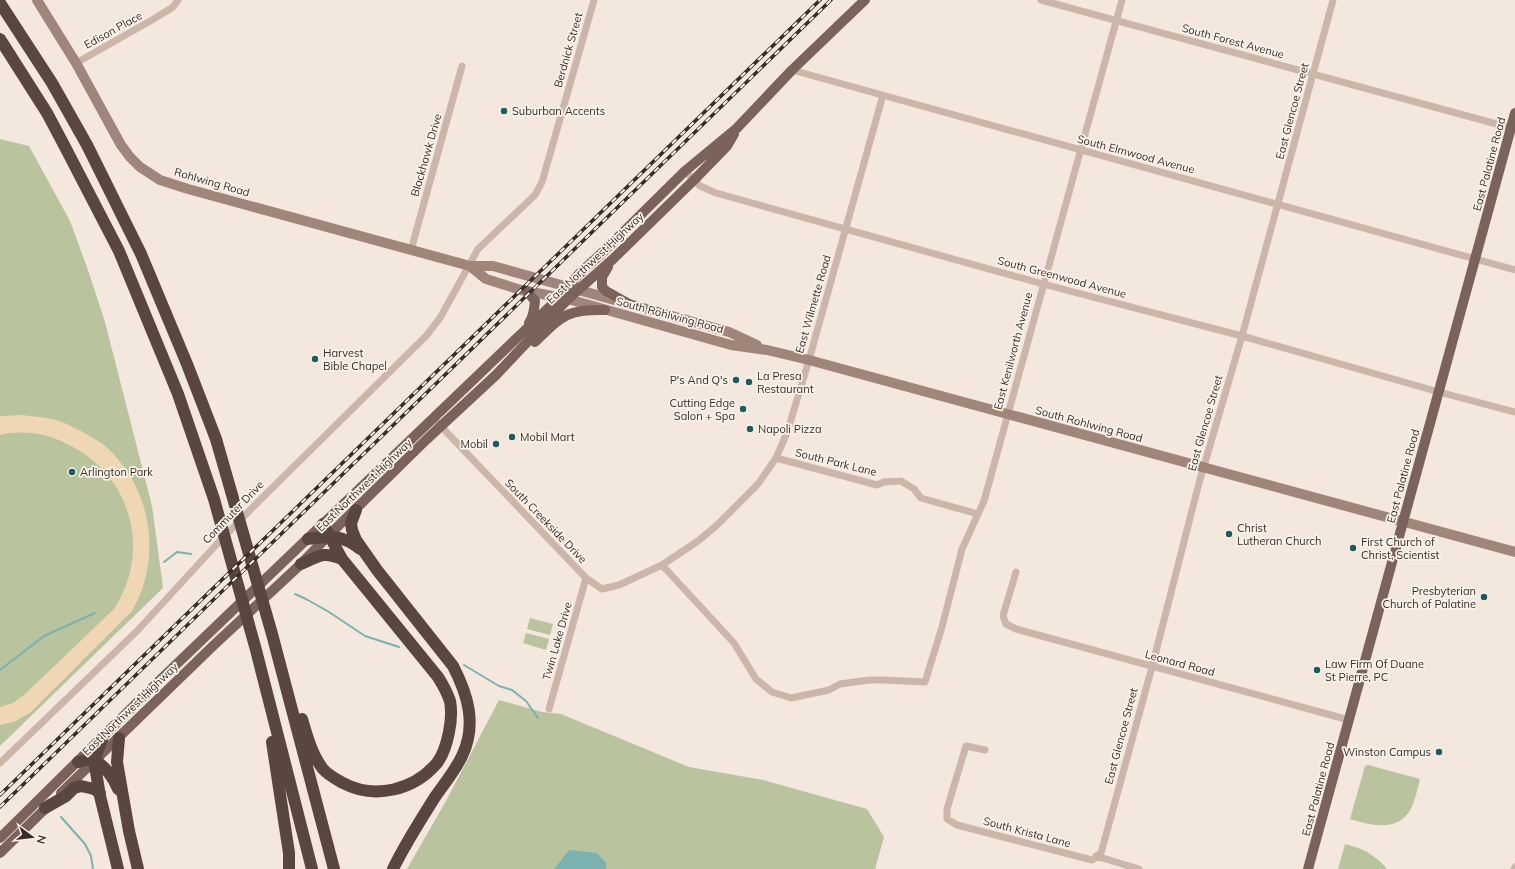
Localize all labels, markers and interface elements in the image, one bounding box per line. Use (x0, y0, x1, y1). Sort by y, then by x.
street label: Edison Place (81, 8, 145, 52)
street label: Berdnick Street (551, 11, 585, 89)
street label: South Forest Avenue (1180, 21, 1286, 61)
street label: East Glencoe Street (1272, 61, 1312, 161)
place label: Suburban Accents (512, 104, 605, 118)
marker: Suburban Accents (499, 106, 509, 116)
street label: Blackhawk Drive (407, 112, 445, 198)
street label: East Palatine Road (1470, 116, 1508, 212)
street label: South Elmwood Avenue (1076, 132, 1196, 176)
street label: Rohlwing Road (173, 165, 251, 199)
street label: East Northwest Highway (544, 209, 647, 307)
street label: East Wilmette Road (792, 253, 834, 355)
street label: South Greenwood Avenue (996, 253, 1128, 301)
street label: East Kenilworth Avenue (991, 291, 1035, 411)
street label: South Rohlwing Road (615, 294, 725, 336)
place label: Harvest Bible Chapel (323, 346, 387, 373)
marker: Harvest Bible Chapel (310, 354, 320, 364)
place label: La Presa Restaurant (757, 369, 814, 396)
place label: P's And Q's (670, 373, 728, 387)
street label: East Glencoe Street (1185, 373, 1225, 473)
marker: P's And Q's (731, 375, 741, 385)
marker: La Presa Restaurant (744, 377, 754, 387)
place label: Cutting Edge Salon + Spa (669, 396, 735, 423)
street label: South Rohlwing Road (1034, 403, 1144, 445)
marker: Cutting Edge Salon + Spa (738, 404, 748, 414)
place label: Napoli Pizza (758, 422, 822, 436)
marker: Napoli Pizza (745, 424, 755, 434)
street label: East Palatine Road (1384, 428, 1422, 524)
place label: Mobil Mart (520, 430, 575, 444)
marker: Mobil Mart (507, 432, 517, 442)
street label: East Northwest Highway (313, 436, 415, 534)
place label: Mobil (460, 437, 488, 451)
marker: Mobil (491, 439, 501, 449)
street label: South Park Lane (794, 445, 878, 479)
place label: Arlington Park (80, 465, 153, 479)
marker: Arlington Park (67, 467, 77, 477)
street label: South Creekside Drive (502, 476, 590, 566)
street label: Commuter Drive (199, 478, 267, 546)
place label: Christ Lutheran Church (1237, 521, 1322, 548)
marker: Christ Lutheran Church (1224, 529, 1234, 539)
place label: First Church of Christ, Scientist (1361, 535, 1440, 562)
marker: First Church of Christ, Scientist (1348, 543, 1358, 553)
place label: Presbyterian Church of Palatine (1383, 584, 1476, 611)
marker: Presbyterian Church of Palatine (1479, 592, 1489, 602)
street label: Twin Lake Drive (539, 600, 575, 682)
street label: Leonard Road (1144, 647, 1216, 679)
place label: Law Firm Of Duane St Pierre, PC (1325, 657, 1424, 684)
street label: East Northwest Highway (79, 660, 181, 758)
marker: Law Firm Of Duane St Pierre, PC (1312, 665, 1322, 675)
street label: East Glencoe Street (1101, 686, 1141, 786)
street label: East Palatine Road (1299, 741, 1337, 837)
place label: Winston Campus (1343, 745, 1431, 759)
marker: Winston Campus (1434, 747, 1444, 757)
street label: South Krista Lane (982, 814, 1072, 850)
north arrow (12, 817, 52, 857)
text: N (34, 834, 49, 845)

